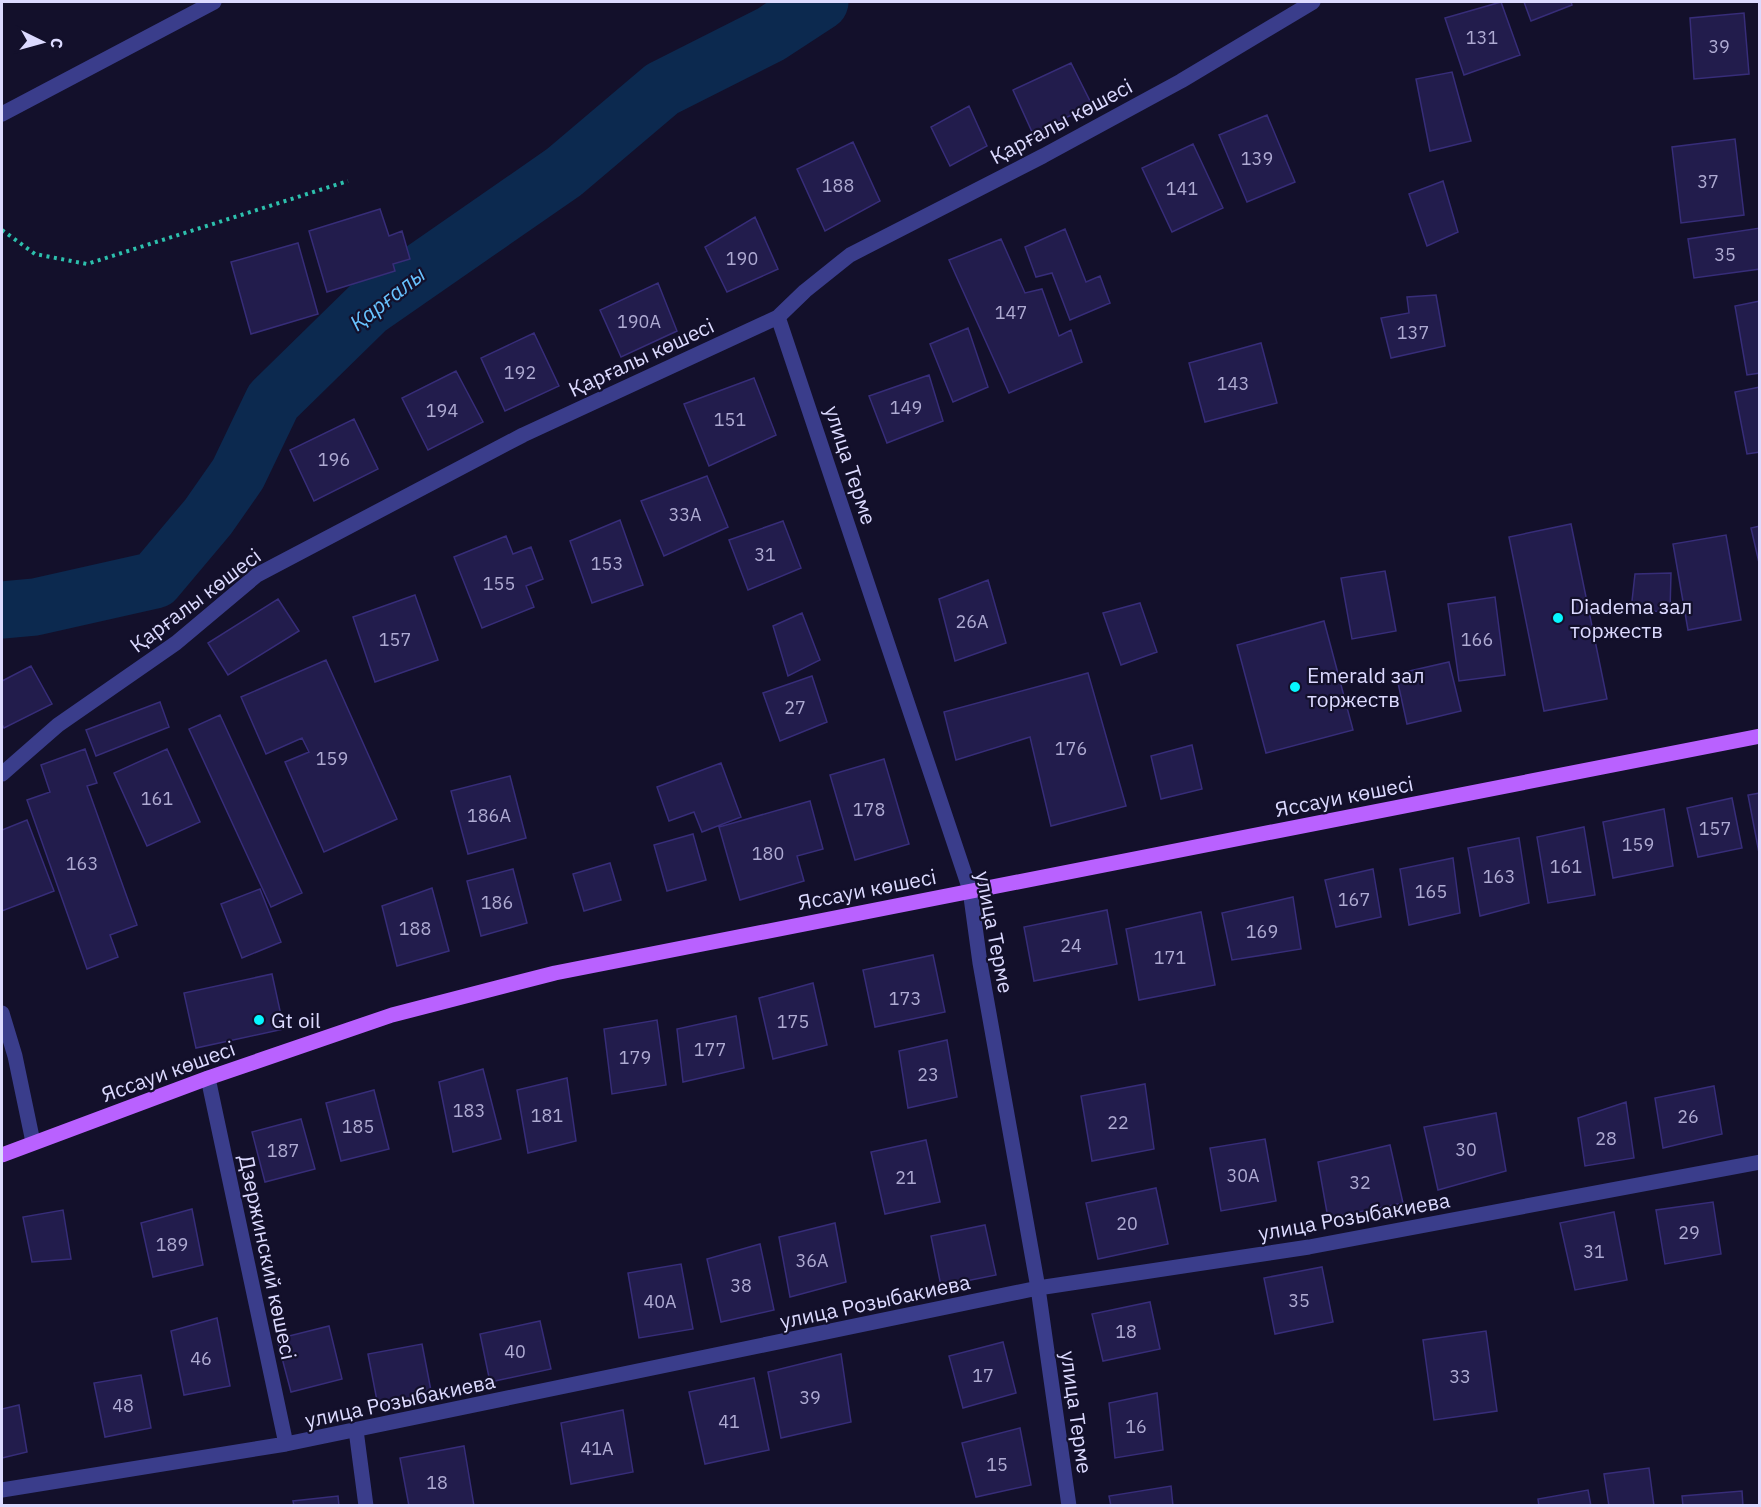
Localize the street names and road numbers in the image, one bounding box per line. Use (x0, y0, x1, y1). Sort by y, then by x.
street label: Қарғалы көшесі (985, 72, 1137, 170)
street label: Қарғалы көшесі (564, 311, 718, 403)
street label: улица Терме (819, 402, 883, 528)
street label: Қарғалы көшесі (124, 541, 266, 659)
street label: Яссауи көшесі (1272, 769, 1416, 823)
street label: Яссауи көшесі (795, 862, 939, 916)
street label: улица Терме (969, 869, 1021, 995)
street label: Яссауи көшесі (97, 1034, 239, 1108)
street label: Дзержинский көшесі (233, 1152, 303, 1362)
street label: улица Розыбакиева (1256, 1185, 1452, 1247)
street label: улица Розыбакиева (777, 1267, 973, 1335)
street label: улица Терме (1055, 1349, 1099, 1475)
street label: улица Розыбакиева (302, 1366, 498, 1434)

